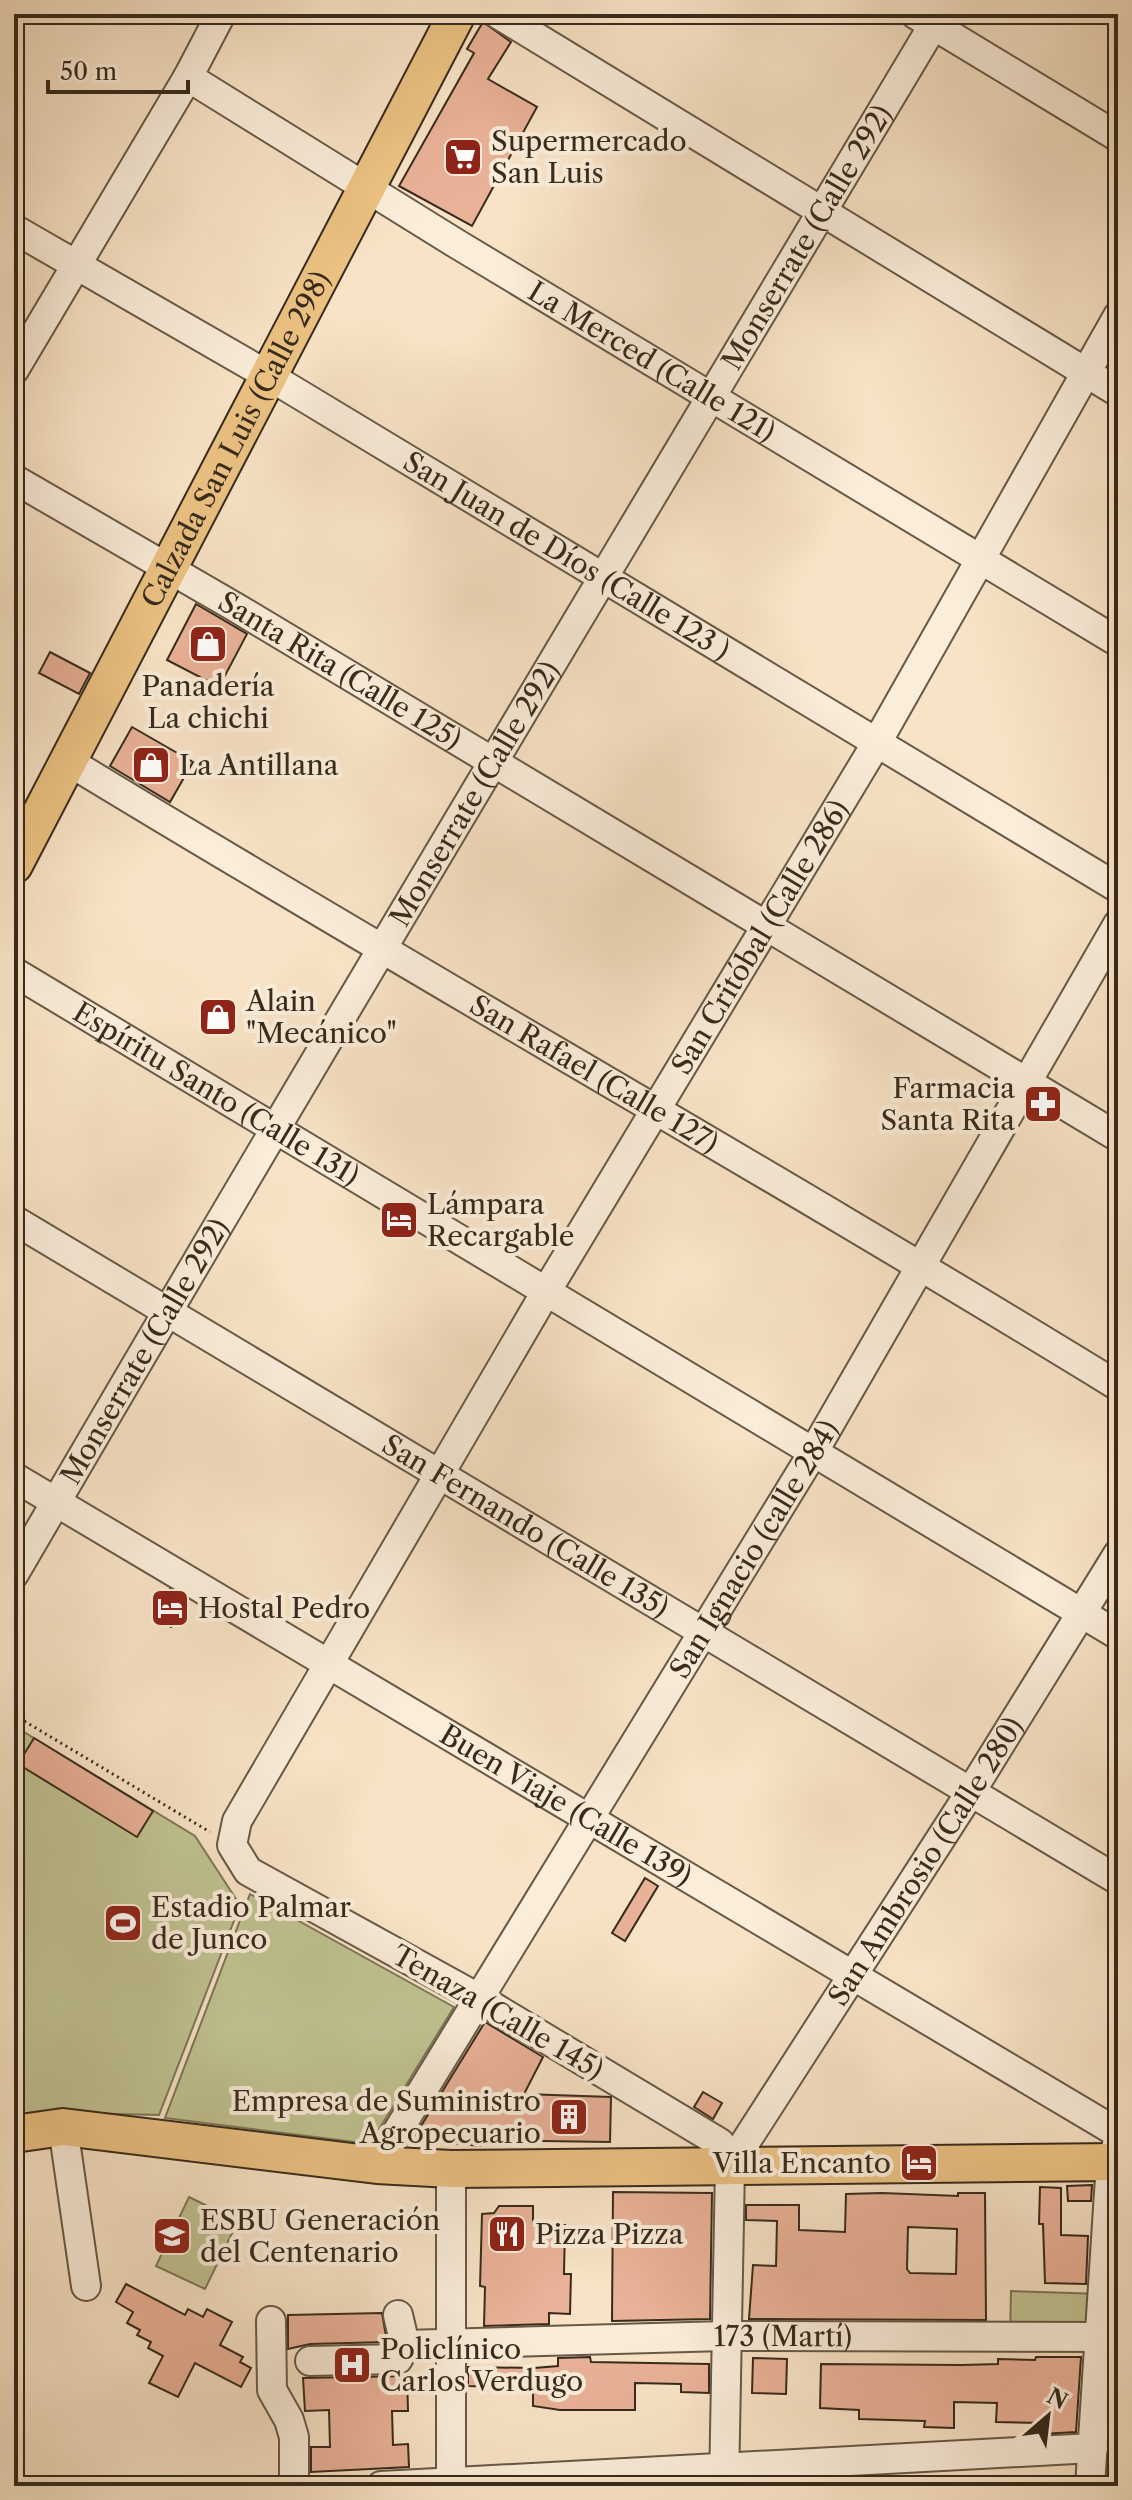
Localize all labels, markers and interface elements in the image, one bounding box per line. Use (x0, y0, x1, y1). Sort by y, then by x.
scale bar (48, 44, 188, 94)
text: 50 m (60, 57, 117, 86)
street label: Monserrate (Calle 292) (714, 99, 899, 376)
place label: Supermercado San Luis (491, 124, 687, 190)
supermarket icon: Supermercado San Luis (442, 136, 484, 178)
street label: Calzada San Luis (Calle 298) (134, 265, 337, 613)
street label: La Merced (Calle 121) (522, 274, 781, 449)
street label: San Juan de Díos (Calle 123 ) (397, 444, 736, 667)
street label: Santa Rita (Calle 125) (213, 584, 468, 756)
shop icon: Panadería La chichi (187, 623, 229, 665)
street label: Monserrate (Calle 292) (382, 655, 566, 932)
place label: Panadería La chichi (142, 669, 275, 735)
shop icon: La Antillana (130, 744, 172, 786)
place label: La Antillana (179, 748, 339, 782)
street label: San Critóbal (Calle 286) (664, 794, 855, 1080)
place label: Alain "Mecánico" (245, 984, 397, 1050)
street label: San Rafael (Calle 127) (464, 987, 724, 1160)
street label: Espíritu Santo (Calle 131) (67, 995, 365, 1192)
shop icon: Alain "Mecánico" (197, 996, 239, 1038)
place label: Farmacia Santa Rita (881, 1071, 1015, 1137)
pharmacy icon: Farmacia Santa Rita (1022, 1083, 1064, 1125)
place label: Lámpara Recargable (427, 1187, 575, 1253)
hotel icon: Lámpara Recargable (378, 1199, 420, 1241)
street label: Monserrate (Calle 292) (53, 1212, 236, 1490)
street label: San Ignacio (calle 284) (662, 1414, 845, 1684)
street label: San Fernando (Calle 135) (376, 1427, 675, 1624)
hotel icon: Hostal Pedro (149, 1587, 191, 1629)
place label: Hostal Pedro (198, 1591, 370, 1625)
street label: San Ambrosio (Calle 280) (821, 1711, 1030, 2012)
street label: Buen Viaje (Calle 139) (434, 1717, 698, 1893)
place label: Estadio Palmar de Junco (151, 1890, 351, 1956)
sports icon: Estadio Palmar de Junco (102, 1902, 144, 1944)
street label: Tenaza (Calle 145) (386, 1938, 610, 2086)
place label: Empresa de Suministro Agropecuario (232, 2084, 541, 2150)
building icon: Empresa de Suministro Agropecuario (548, 2096, 590, 2138)
hotel icon: Villa Encanto (898, 2142, 940, 2184)
place label: Villa Encanto (712, 2146, 891, 2180)
place label: ESBU Generación del Centenario (200, 2203, 440, 2269)
restaurant icon: Pizza Pizza (486, 2213, 528, 2255)
school or university icon: ESBU Generación del Centenario (151, 2215, 193, 2257)
place label: Pizza Pizza (535, 2217, 684, 2251)
street label: 173 (Martí) (713, 2319, 852, 2353)
place label: Policlínico Carlos Verdugo (380, 2332, 583, 2398)
hospital icon: Policlínico Carlos Verdugo (331, 2344, 373, 2386)
north arrow (1008, 2376, 1088, 2456)
text: N (1042, 2382, 1072, 2415)

